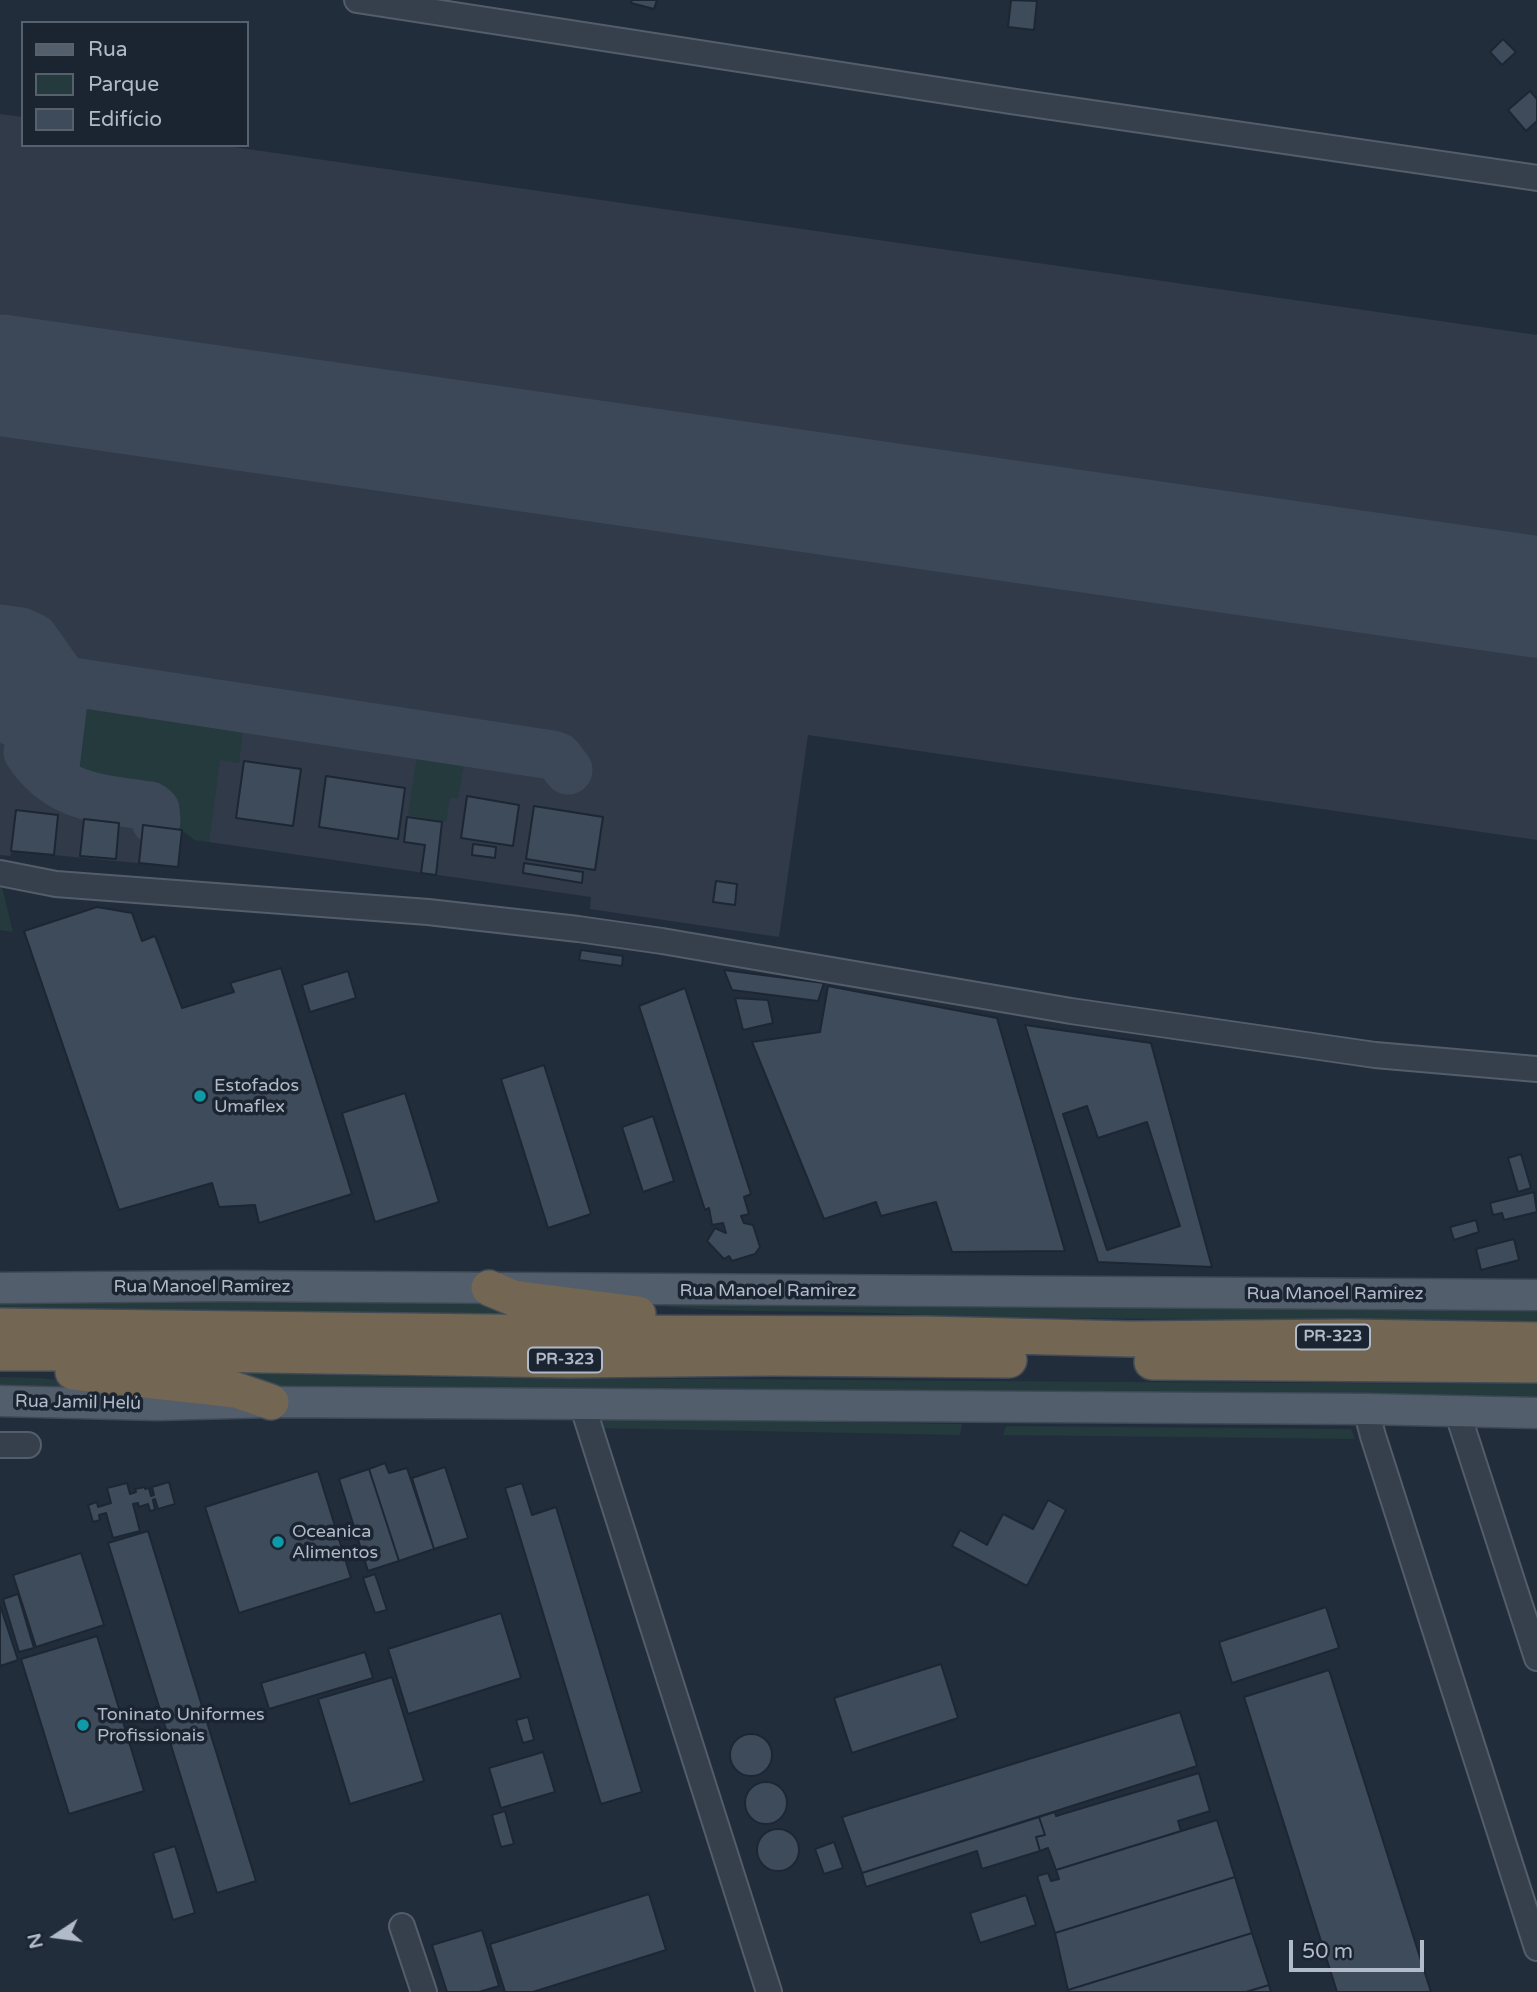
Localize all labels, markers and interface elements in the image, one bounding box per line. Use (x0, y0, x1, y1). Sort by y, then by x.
legend (21, 21, 248, 147)
text: Rua (88, 37, 128, 62)
text: Parque (88, 72, 159, 97)
text: Edifício (88, 107, 162, 132)
place label: Estofados Umaflex (214, 1075, 299, 1118)
marker: Estofados Umaflex (192, 1088, 208, 1104)
street label: Rua Manoel Ramirez (113, 1276, 291, 1298)
street label: Rua Manoel Ramirez (679, 1280, 857, 1302)
street label: Rua Manoel Ramirez (1246, 1283, 1424, 1305)
road number: PR-323 (1296, 1324, 1370, 1350)
road number: PR-323 (528, 1348, 602, 1372)
street label: Rua Jamil Helú (15, 1391, 141, 1415)
place label: Oceanica Alimentos (292, 1521, 378, 1564)
marker: Oceanica Alimentos (270, 1534, 286, 1550)
place label: Toninato Uniformes Profissionais (97, 1704, 265, 1746)
marker: Toninato Uniformes Profissionais (75, 1717, 91, 1733)
north arrow (21, 1901, 91, 1971)
scale bar (1292, 1926, 1427, 1970)
text: N (23, 1931, 48, 1951)
text: 50 m (1302, 1939, 1353, 1964)

